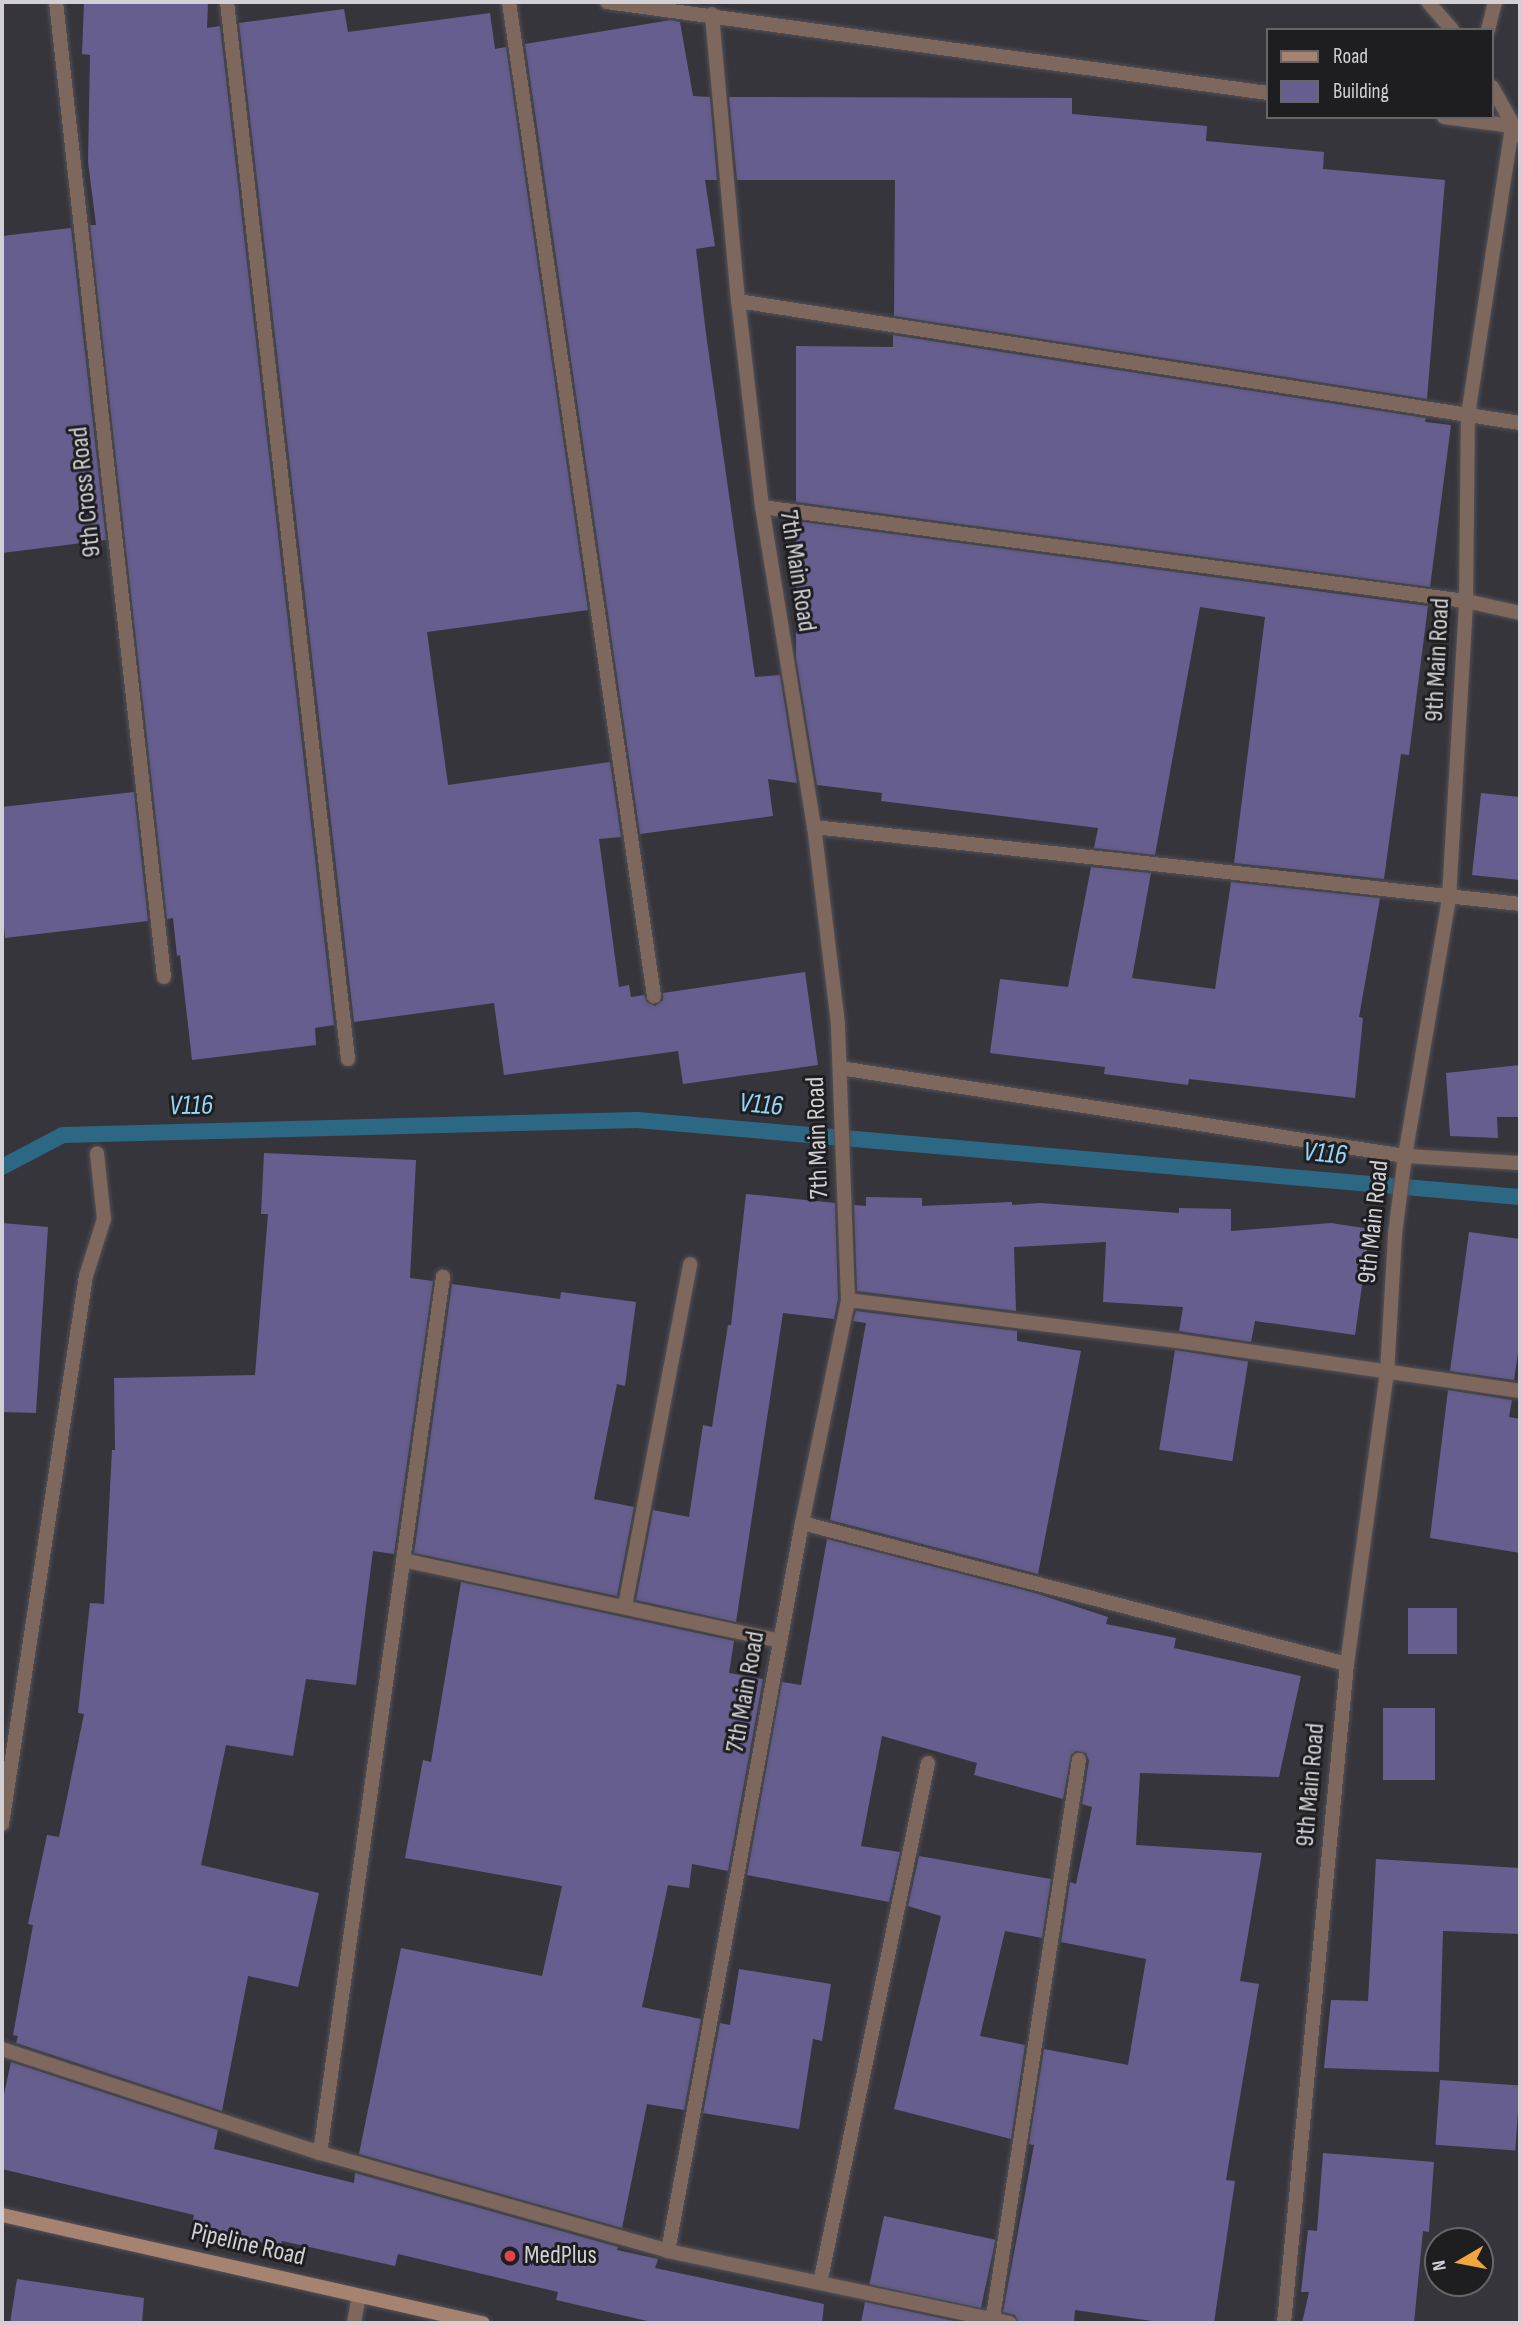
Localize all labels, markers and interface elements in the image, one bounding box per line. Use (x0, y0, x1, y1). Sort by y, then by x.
legend (1266, 28, 1494, 119)
text: Road (1333, 44, 1368, 69)
text: Building (1333, 79, 1389, 104)
street label: 9th Cross Road (64, 425, 108, 559)
street label: 7th Main Road (772, 508, 822, 634)
street label: 9th Main Road (1419, 597, 1457, 723)
street label: 7th Main Road (800, 1076, 836, 1200)
water label: V116 (738, 1086, 784, 1124)
water label: V116 (169, 1089, 213, 1123)
water label: V116 (1302, 1135, 1348, 1173)
street label: 9th Main Road (1352, 1159, 1396, 1285)
street label: 7th Main Road (720, 1629, 772, 1755)
street label: 9th Main Road (1290, 1722, 1332, 1848)
street label: Pipeline Road (188, 2217, 308, 2273)
north arrow (1424, 2227, 1494, 2297)
place label: MedPlus (524, 2240, 597, 2272)
marker: MedPlus (502, 2248, 518, 2264)
text: N (1428, 2258, 1452, 2272)

